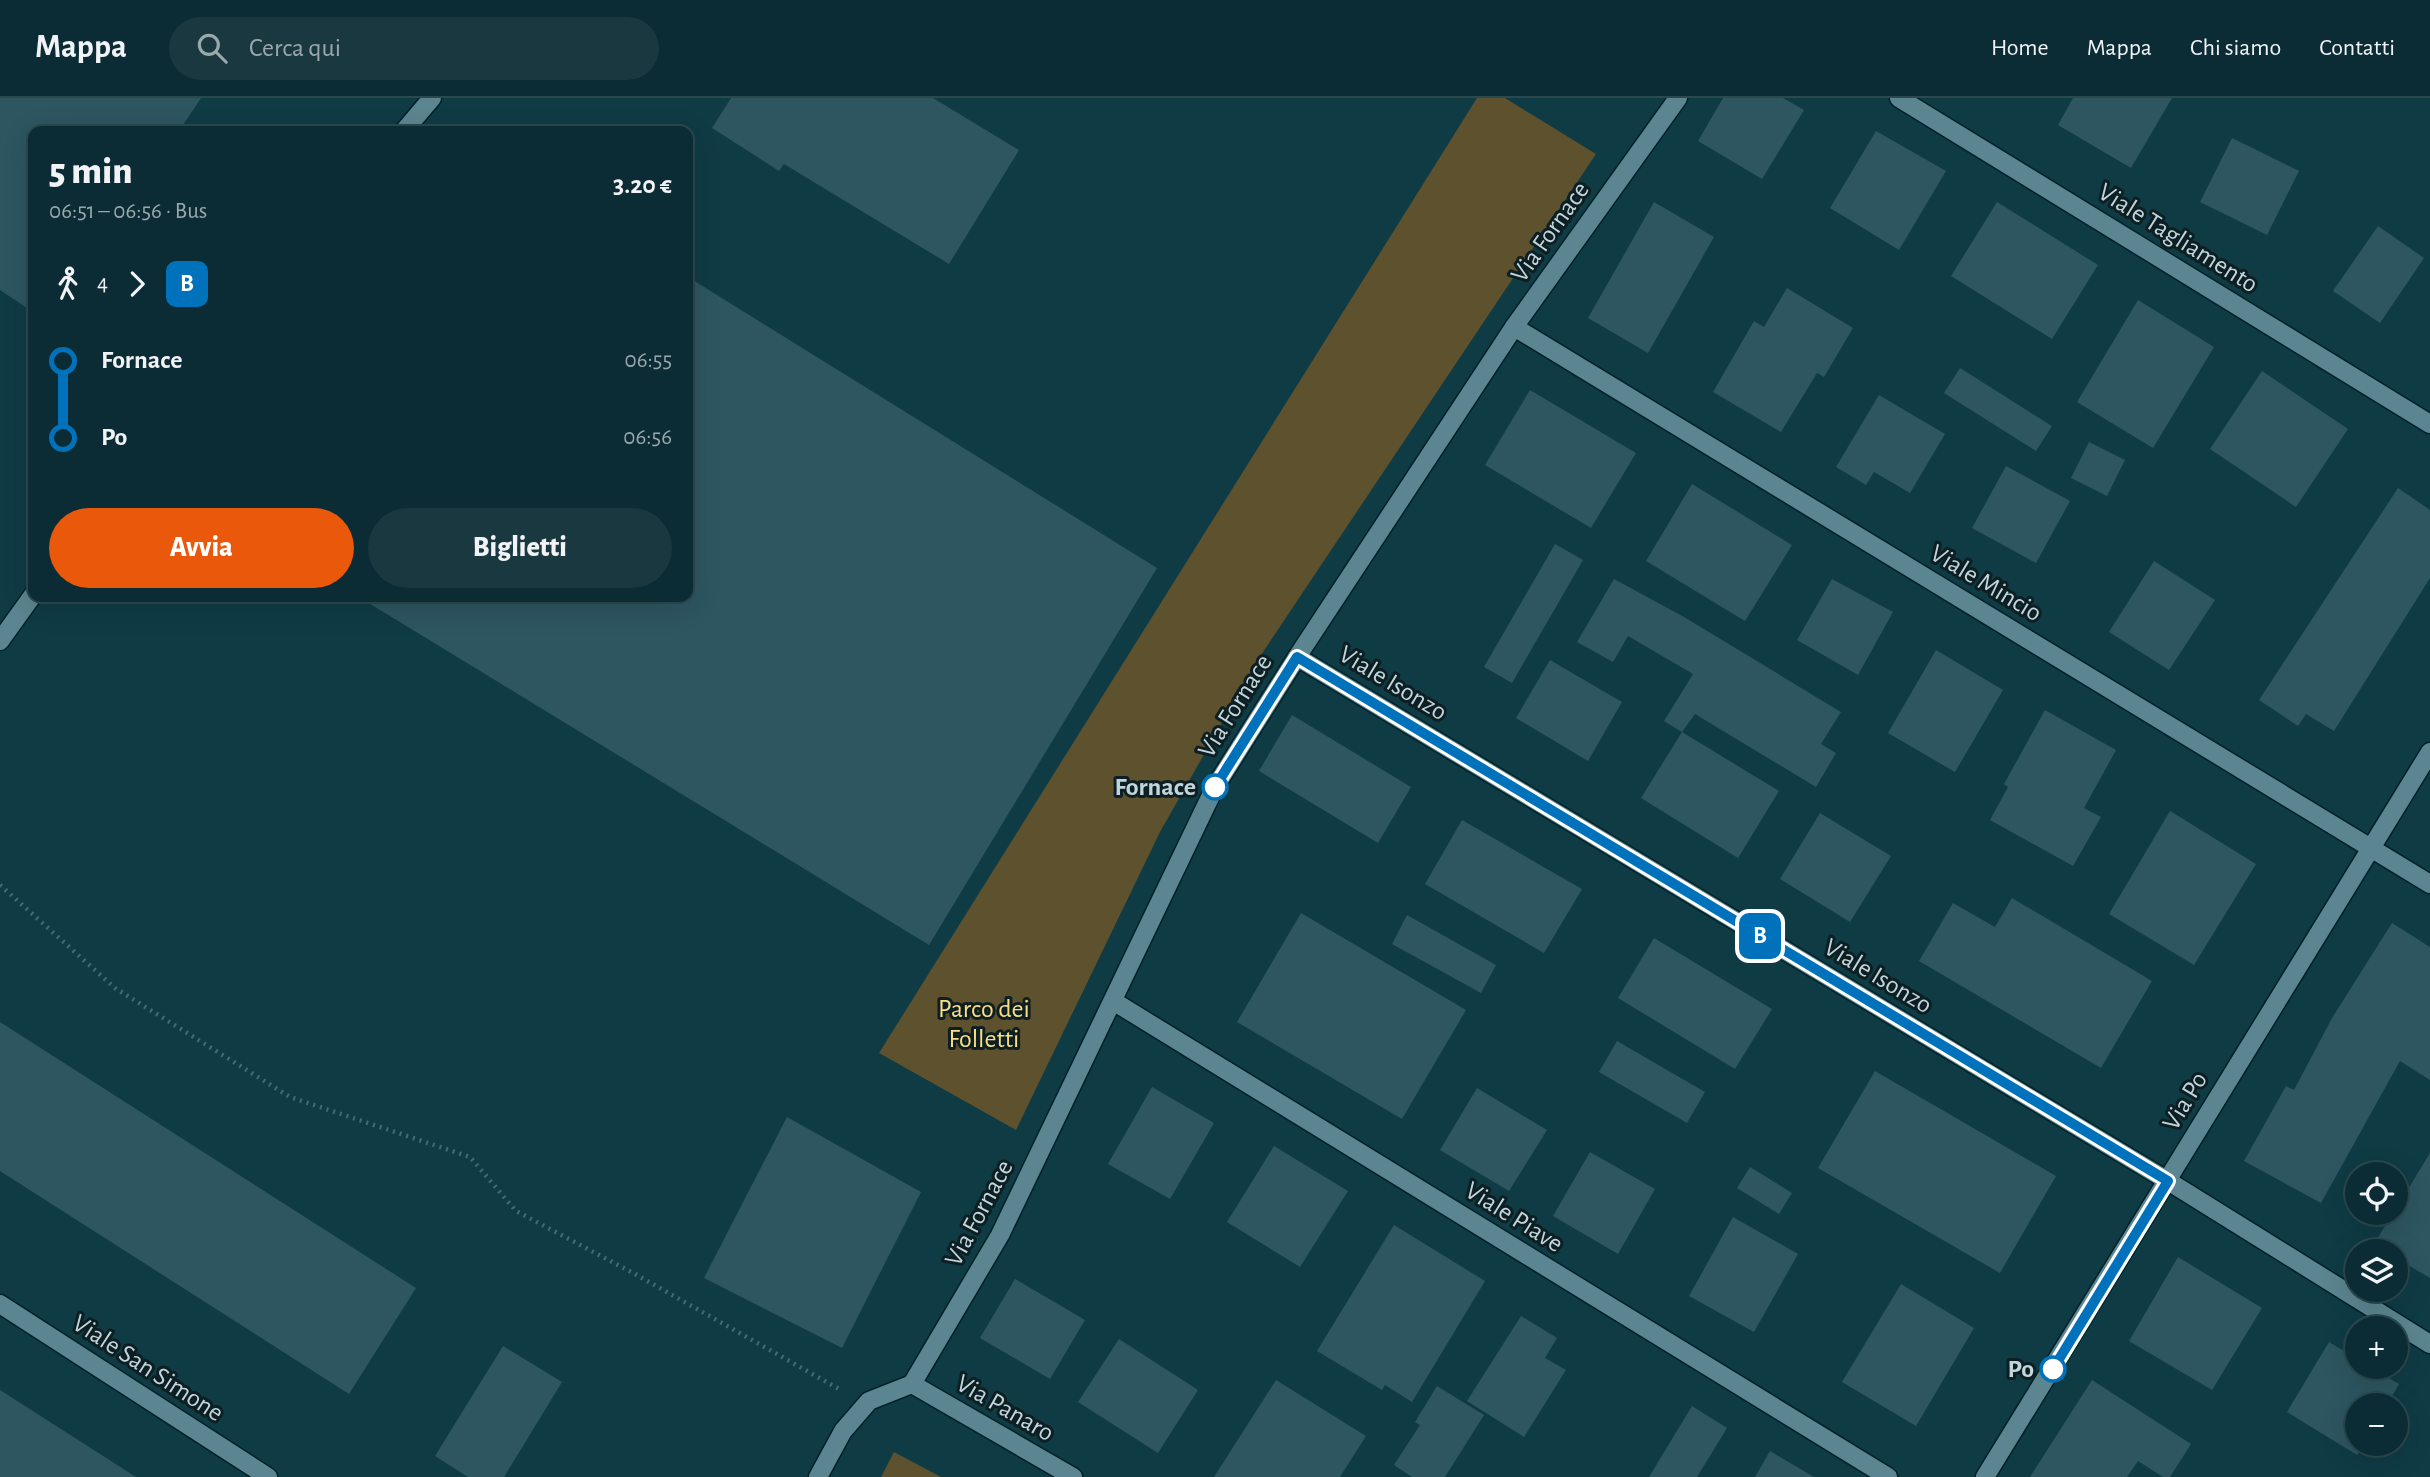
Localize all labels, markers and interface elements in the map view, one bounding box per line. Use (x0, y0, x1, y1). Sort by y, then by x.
search box (169, 17, 659, 80)
icon: search (193, 29, 231, 67)
text: Mappa (35, 31, 127, 64)
text: Cerca qui (249, 35, 341, 61)
text: Home (1991, 36, 2049, 60)
text: Mappa (2087, 36, 2152, 60)
text: Chi siamo (2190, 36, 2281, 60)
text: Contatti (2319, 36, 2395, 60)
text: 5 min (49, 153, 133, 191)
text: 3.20 € (613, 172, 672, 198)
street label: Via Fornace (1506, 177, 1594, 287)
street label: Viale Tagliamento (2094, 179, 2262, 297)
text: 06:51 – 06:56 · Bus (49, 200, 207, 223)
icon: walk (49, 265, 87, 303)
icon: forward (118, 265, 156, 303)
text: 4 (97, 272, 108, 295)
text: B (180, 272, 194, 296)
text: Fornace (101, 347, 182, 373)
text: 06:55 (625, 349, 672, 372)
text: Po (101, 424, 127, 450)
text: 06:56 (623, 426, 672, 449)
button: Avvia (49, 508, 354, 588)
button: Biglietti (368, 508, 672, 588)
street label: Viale Mincio (1926, 540, 2046, 626)
street label: Viale Isonzo (1335, 641, 1451, 725)
street label: Via Fornace (1193, 650, 1277, 762)
place label: Fornace (1115, 774, 1196, 800)
marker: Fornace (1202, 774, 1228, 800)
line badge: B (1737, 913, 1783, 959)
text: B (1753, 924, 1767, 948)
street label: Viale Isonzo (1820, 934, 1936, 1018)
park label: Parco dei Folletti (938, 996, 1030, 1052)
street label: Via Po (2158, 1068, 2212, 1134)
street label: Via Fornace (940, 1156, 1018, 1270)
map controls (2345, 1162, 2408, 1456)
button: locate (2345, 1162, 2408, 1225)
street label: Viale Piave (1461, 1177, 1567, 1257)
button: layers (2345, 1239, 2408, 1302)
street label: Viale San Simone (68, 1310, 228, 1426)
button: + (2345, 1316, 2408, 1379)
place label: Po (2008, 1356, 2034, 1382)
marker: Po (2040, 1356, 2066, 1382)
street label: Via Panaro (952, 1370, 1058, 1446)
button: − (2345, 1393, 2408, 1456)

